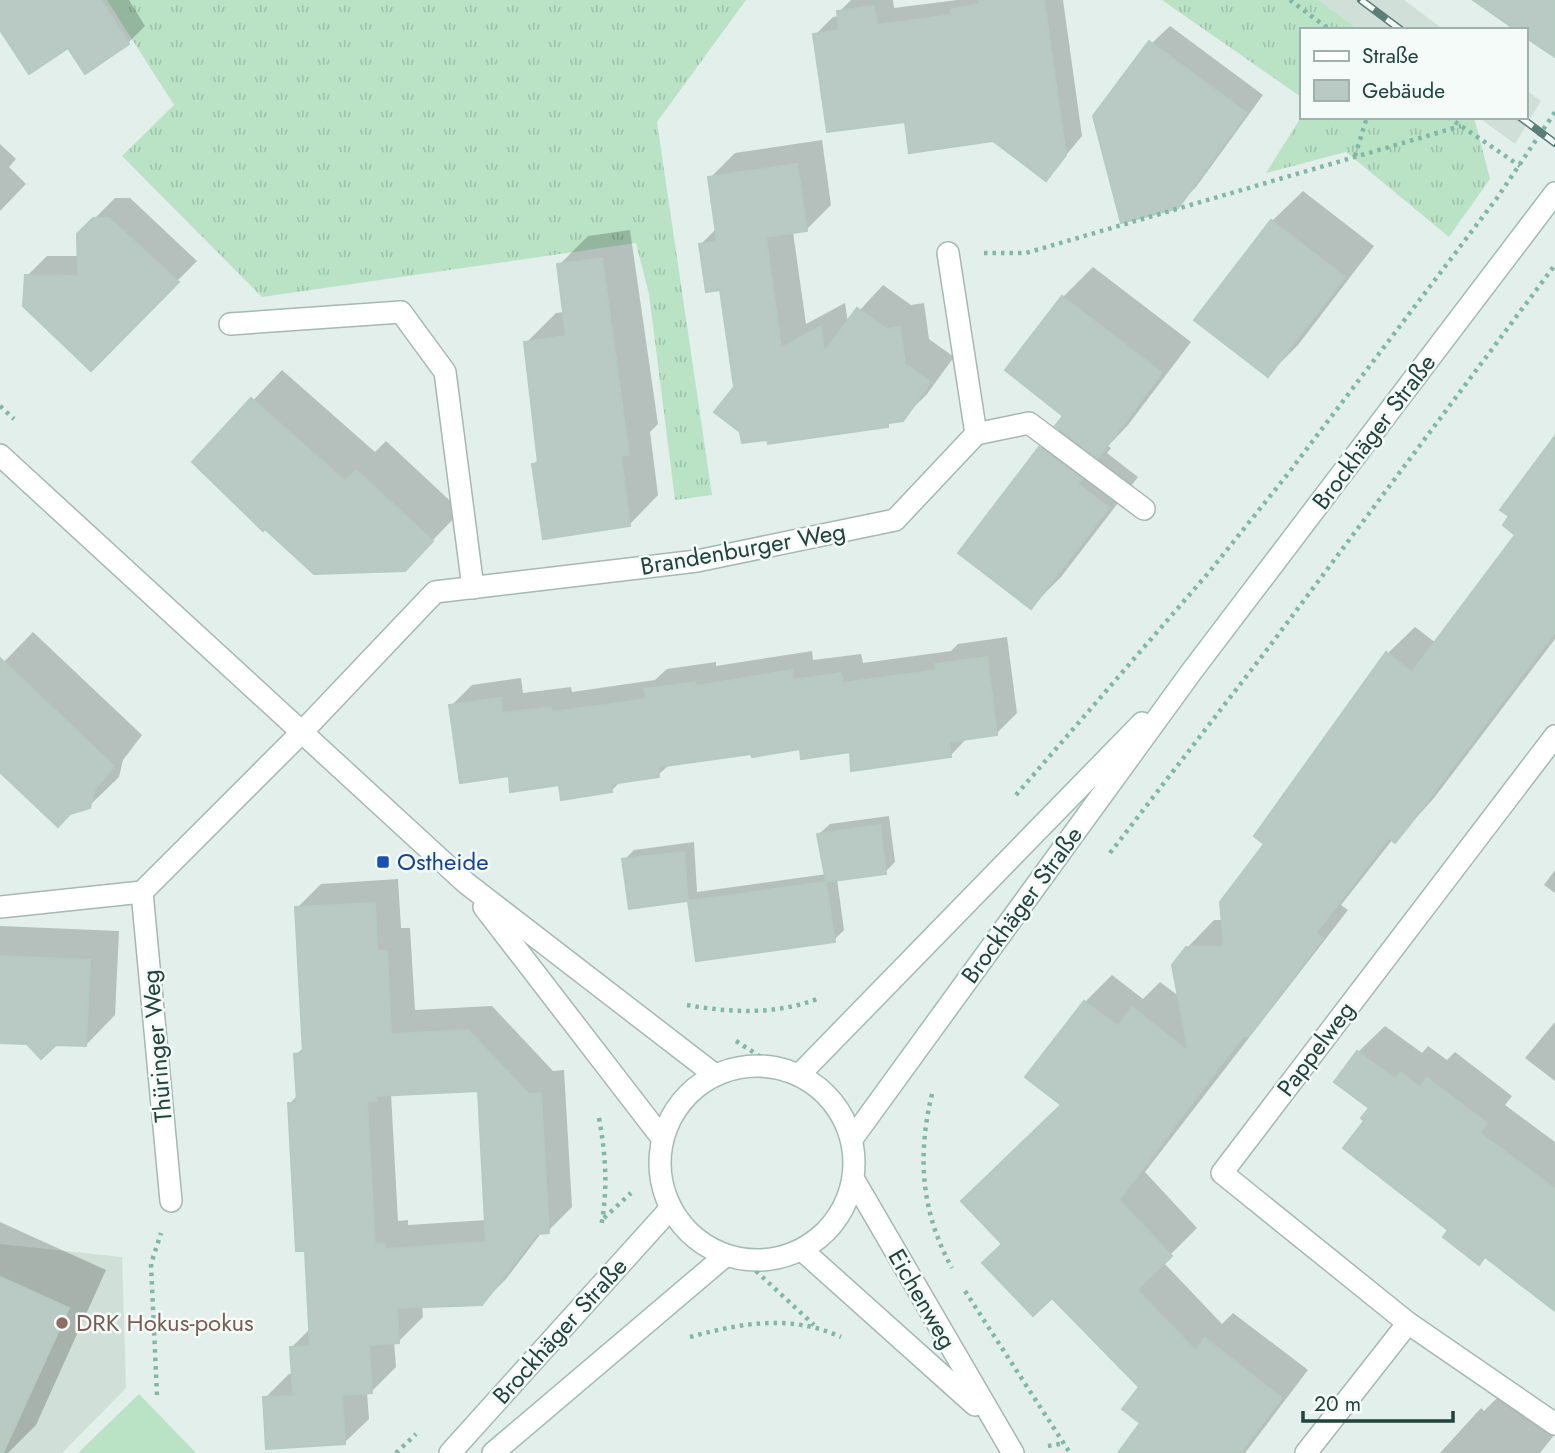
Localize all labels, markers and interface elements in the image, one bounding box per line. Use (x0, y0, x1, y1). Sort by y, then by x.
legend (1300, 28, 1527, 119)
text: Straße (1362, 41, 1419, 71)
text: Gebäude (1362, 76, 1445, 106)
street label: Brockhäger Straße (1303, 347, 1444, 517)
street label: Brandenburger Weg (637, 513, 848, 584)
street label: Brockhäger Straße (953, 819, 1091, 991)
place label: Ostheide (397, 844, 489, 879)
marker: Ostheide (375, 854, 391, 870)
street label: Thüringer Weg (132, 968, 181, 1124)
street label: Pappelweg (1268, 994, 1363, 1104)
street label: Eichenweg (880, 1242, 965, 1355)
street label: Brockhäger Straße (484, 1250, 635, 1412)
place label: DRK Hokus-pokus (76, 1305, 254, 1340)
marker: DRK Hokus-pokus (54, 1315, 70, 1331)
scale bar (1303, 1380, 1454, 1424)
text: 20 m (1314, 1389, 1361, 1419)

